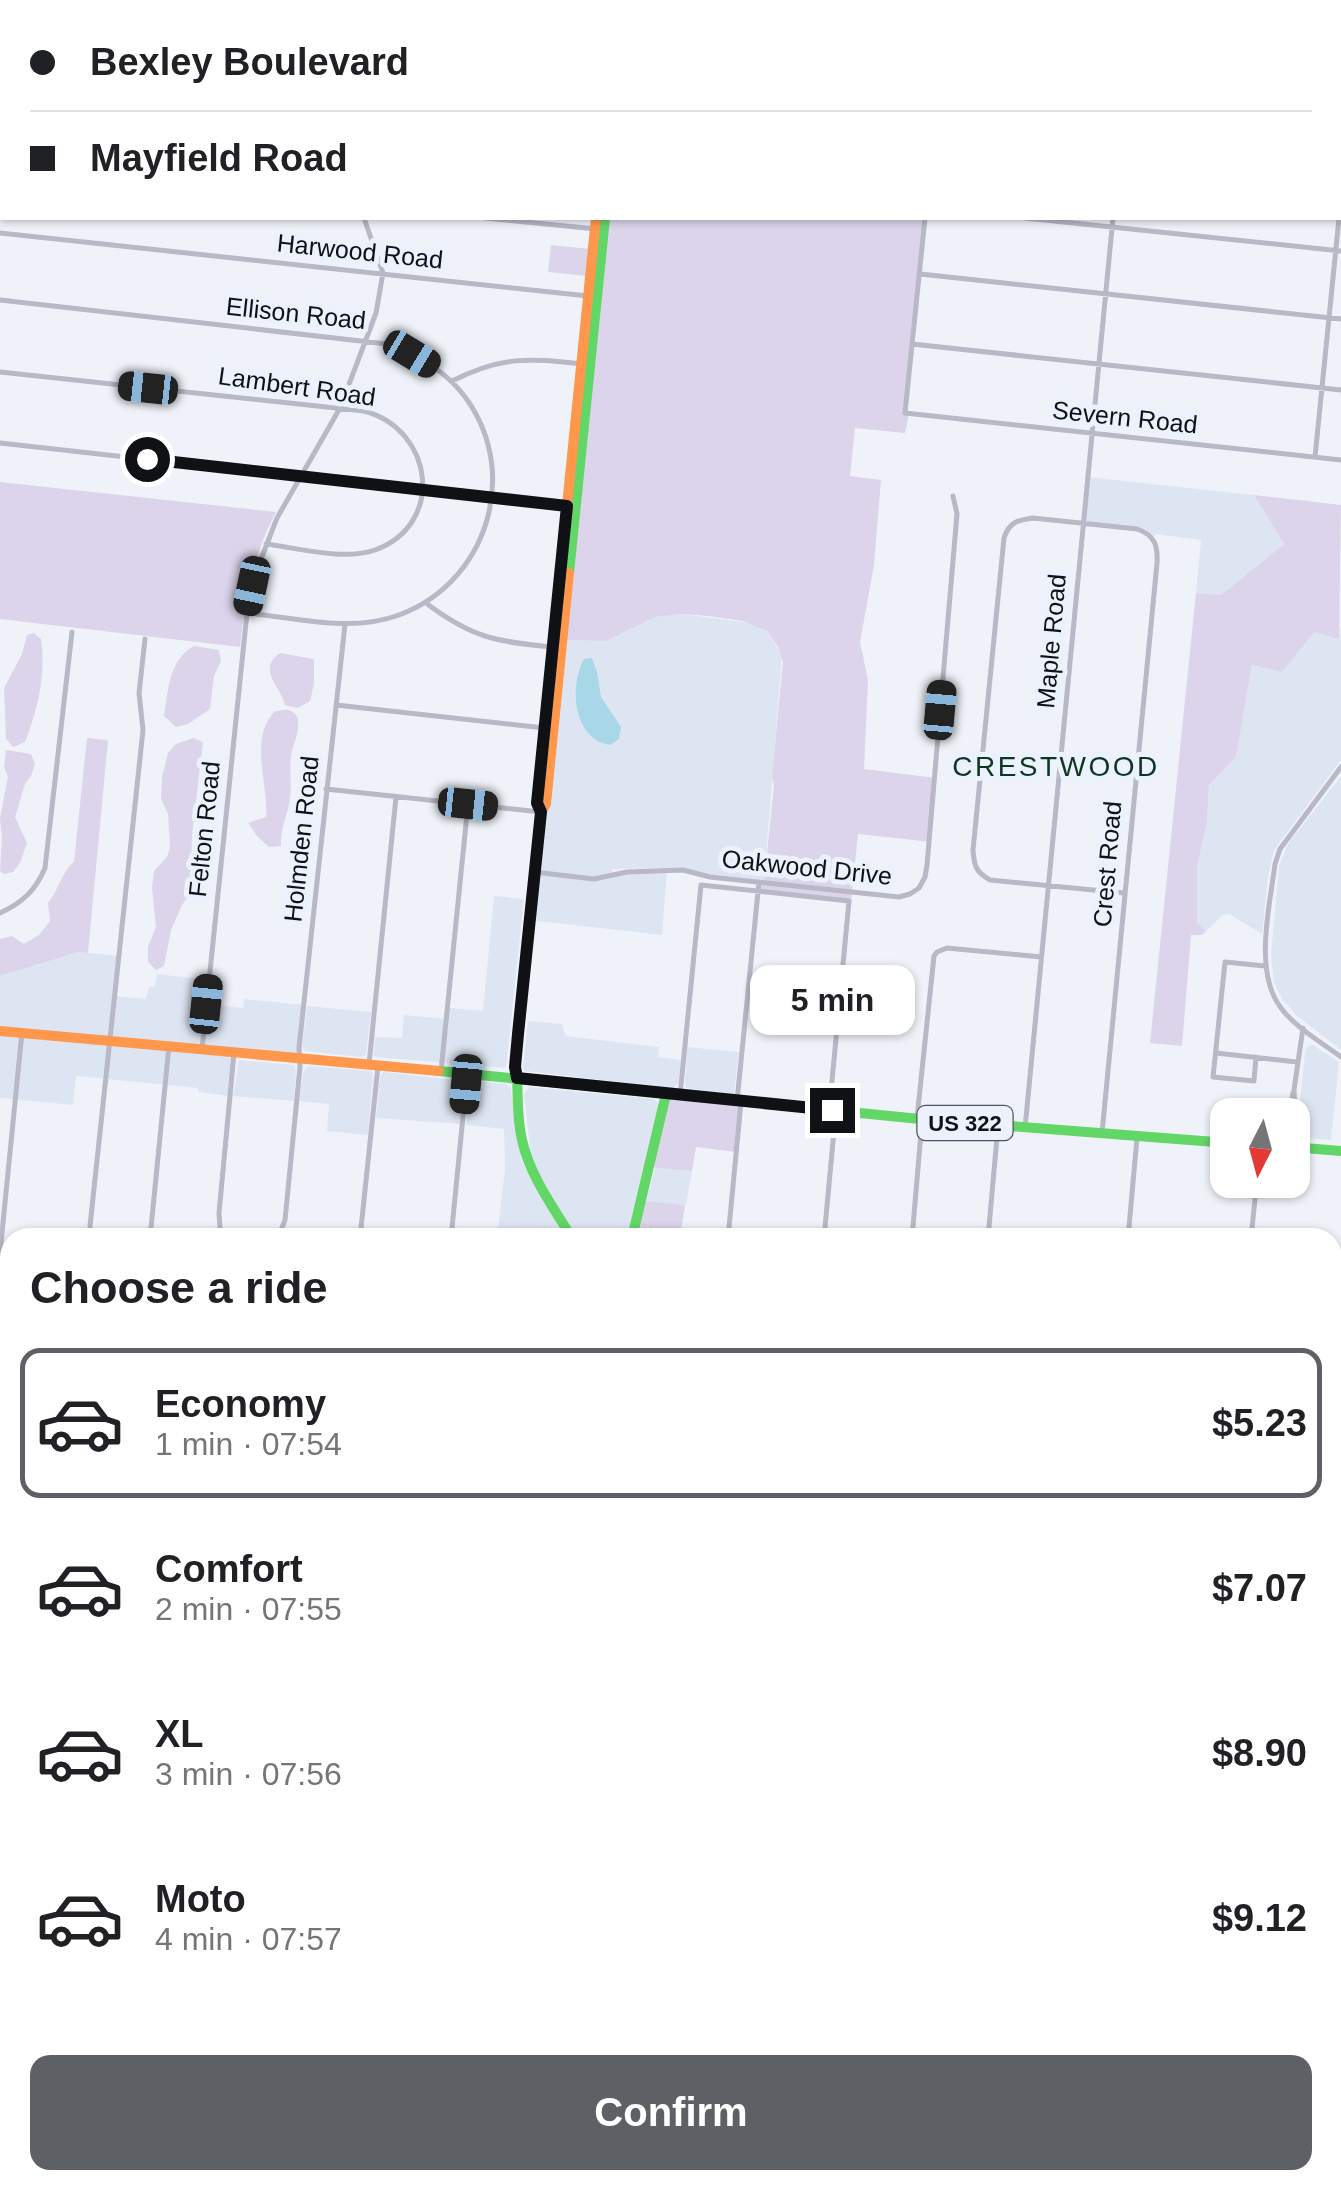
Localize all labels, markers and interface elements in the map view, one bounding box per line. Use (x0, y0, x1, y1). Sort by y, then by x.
text: Bexley Boulevard (90, 41, 409, 83)
text: Mayfield Road (90, 137, 348, 179)
street label: Harwood Road (276, 228, 444, 274)
street label: Ellison Road (225, 292, 367, 334)
car (379, 326, 445, 382)
street label: Lambert Road (217, 361, 377, 411)
car (117, 370, 179, 406)
street label: Severn Road (1051, 395, 1199, 439)
route start (125, 437, 170, 482)
car (231, 554, 273, 618)
street label: Maple Road (1031, 573, 1071, 709)
car (922, 679, 958, 741)
district label: CRESTWOOD (952, 751, 1160, 782)
street label: Holmden Road (278, 755, 324, 923)
street label: Felton Road (183, 760, 225, 898)
car (437, 786, 499, 822)
street label: Crest Road (1088, 800, 1126, 928)
street label: Oakwood Drive (721, 844, 893, 890)
callout: 5 min (750, 965, 914, 1035)
car (188, 973, 224, 1035)
text: 5 min (791, 982, 874, 1018)
car (448, 1053, 484, 1115)
route end (810, 1088, 855, 1133)
north arrow (1210, 1098, 1310, 1198)
map controls (1210, 1098, 1310, 1198)
road number: US 322 (918, 1106, 1012, 1140)
text: Choose a ride (30, 1262, 328, 1313)
icon: car (35, 1378, 125, 1468)
text: Economy (155, 1383, 326, 1425)
text: $5.23 (1212, 1402, 1307, 1444)
text: 1 min · 07:54 (155, 1426, 342, 1462)
icon: car (35, 1543, 125, 1633)
text: Comfort (155, 1548, 303, 1590)
text: $7.07 (1212, 1567, 1307, 1609)
text: 2 min · 07:55 (155, 1591, 342, 1627)
icon: car (35, 1708, 125, 1798)
text: XL (155, 1713, 204, 1755)
text: $8.90 (1212, 1732, 1307, 1774)
text: 3 min · 07:56 (155, 1756, 342, 1792)
icon: car (35, 1873, 125, 1963)
text: Moto (155, 1878, 246, 1920)
text: $9.12 (1212, 1897, 1307, 1939)
text: 4 min · 07:57 (155, 1921, 342, 1957)
button: Confirm (30, 2055, 1312, 2170)

